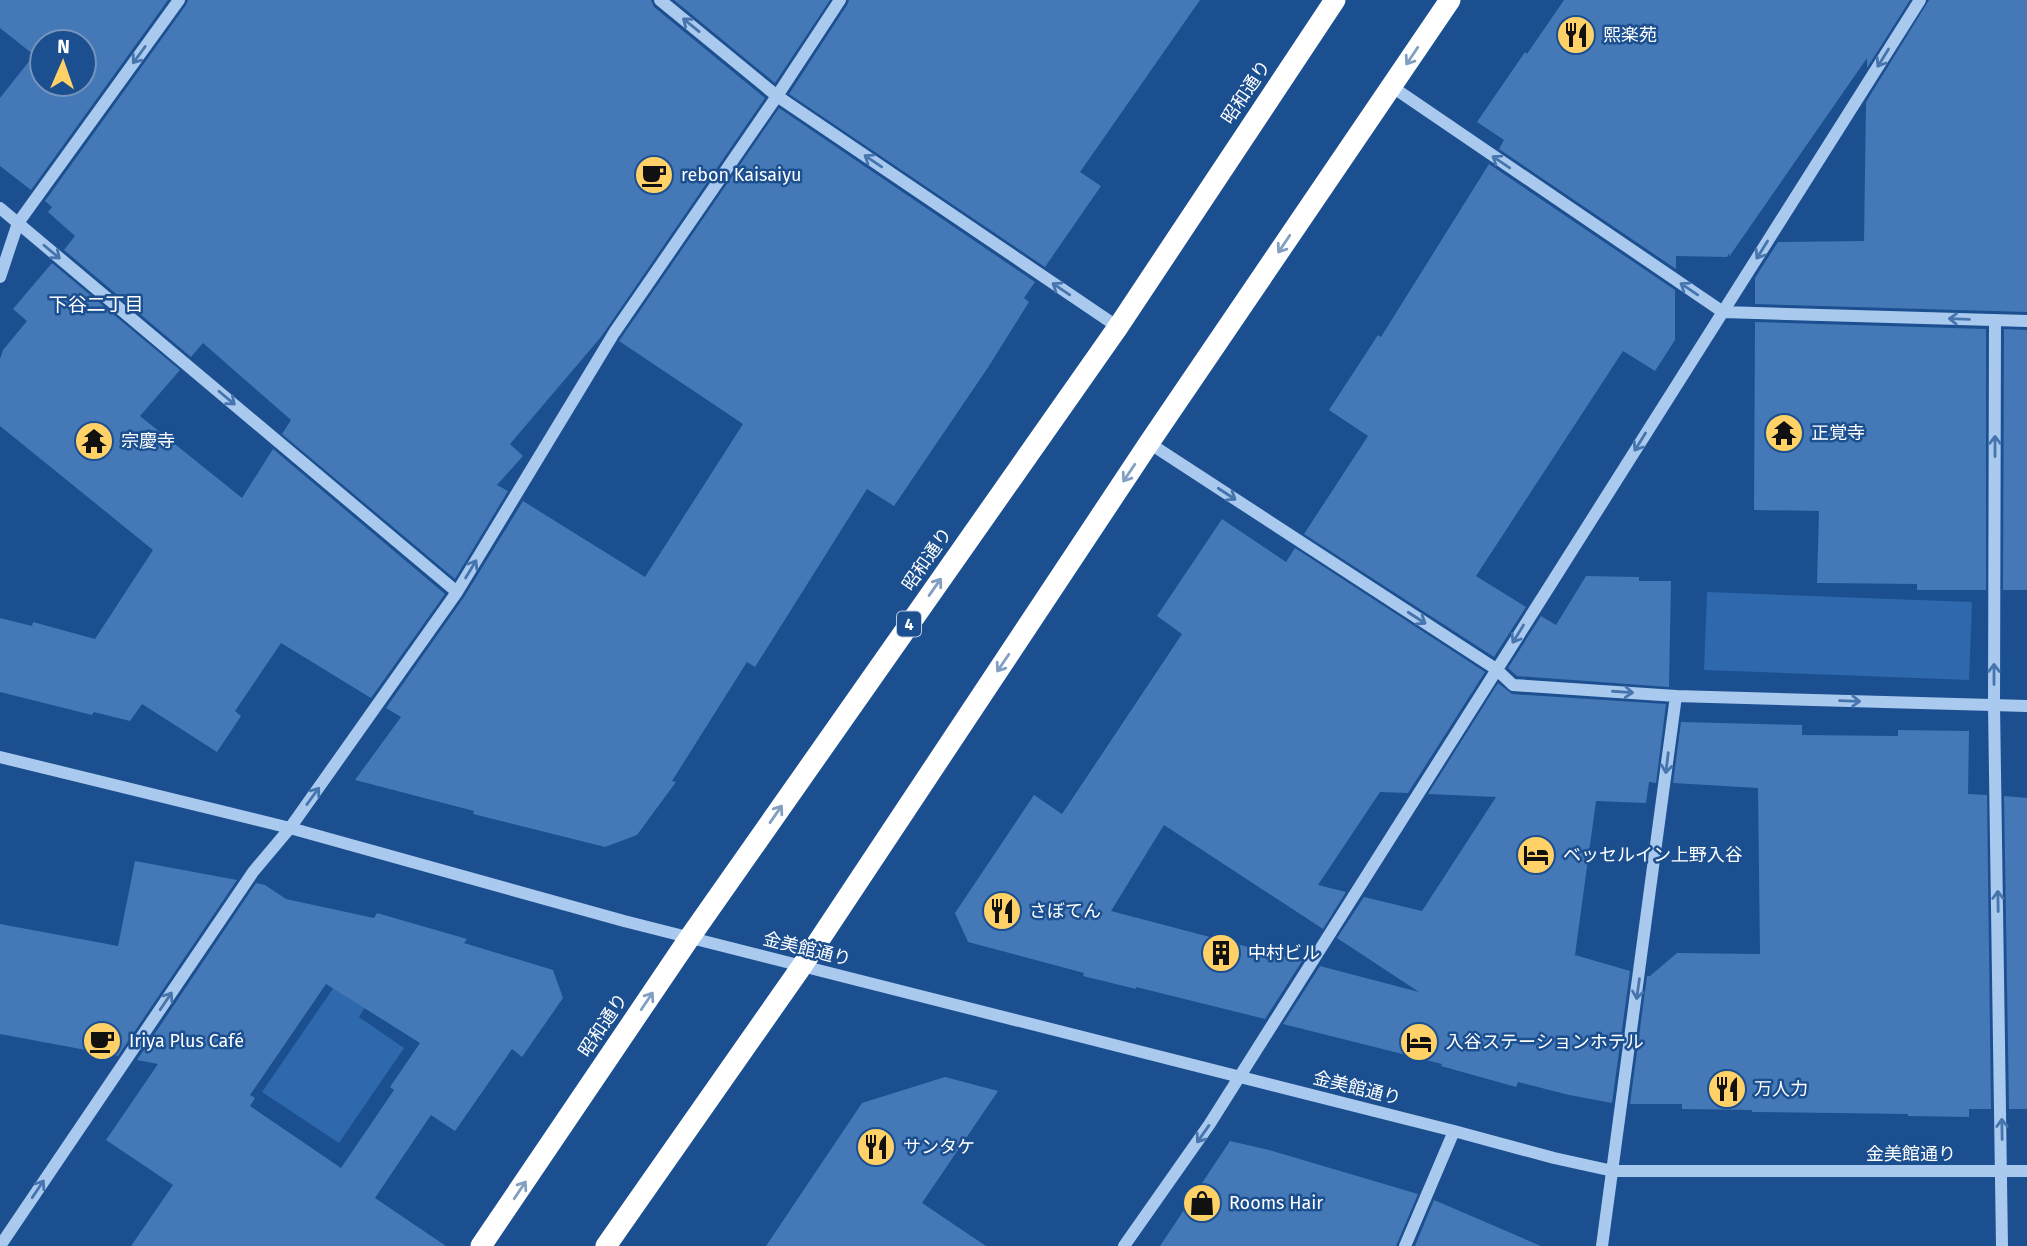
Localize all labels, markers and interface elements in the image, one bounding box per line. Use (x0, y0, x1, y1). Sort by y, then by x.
restaurant icon: 熙楽苑 (1555, 14, 1597, 56)
one-way arrow (682, 17, 700, 33)
place label: 熙楽苑 (1603, 24, 1657, 46)
north arrow (28, 28, 98, 98)
text: N (57, 35, 70, 58)
one-way arrow (132, 45, 147, 64)
one-way arrow (1405, 46, 1419, 65)
one-way arrow (1876, 47, 1890, 67)
street label: 昭和通り (1217, 56, 1275, 128)
cafe icon: rebon Kaisaiyu (633, 154, 675, 196)
one-way arrow (864, 154, 883, 168)
one-way arrow (1492, 154, 1511, 169)
place label: rebon Kaisaiyu (681, 164, 802, 186)
one-way arrow (1277, 234, 1291, 254)
one-way arrow (1754, 240, 1769, 259)
one-way arrow (43, 244, 61, 260)
one-way arrow (1052, 282, 1071, 296)
one-way arrow (1680, 282, 1700, 296)
district label: 下谷二丁目 (48, 293, 144, 316)
one-way arrow (1948, 312, 1971, 326)
one-way arrow (218, 390, 236, 406)
temple icon: 正覚寺 (1763, 412, 1805, 454)
temple icon: 宗慶寺 (73, 420, 115, 462)
place label: 正覚寺 (1811, 422, 1865, 444)
place label: 宗慶寺 (121, 430, 175, 452)
one-way arrow (1633, 432, 1647, 452)
one-way arrow (1988, 435, 2002, 458)
one-way arrow (1122, 463, 1136, 483)
one-way arrow (1216, 487, 1236, 501)
street label: 昭和通り (897, 523, 957, 595)
one-way arrow (464, 560, 478, 580)
one-way arrow (928, 578, 942, 597)
road number: 4 (897, 611, 921, 636)
one-way arrow (1407, 611, 1427, 625)
one-way arrow (1511, 624, 1525, 644)
one-way arrow (996, 653, 1010, 672)
one-way arrow (1987, 663, 2001, 686)
one-way arrow (1611, 686, 1634, 699)
one-way arrow (1838, 694, 1861, 707)
one-way arrow (1661, 752, 1674, 774)
one-way arrow (305, 787, 320, 806)
one-way arrow (769, 805, 783, 824)
hotel icon: ベッセルイン上野入谷 (1515, 834, 1557, 876)
place label: ベッセルイン上野入谷 (1563, 844, 1743, 866)
restaurant icon: さぼてん (981, 890, 1023, 932)
one-way arrow (1991, 890, 2004, 913)
place label: さぼてん (1029, 900, 1101, 922)
street label: 金美館通り (761, 927, 853, 971)
building icon: 中村ビル (1200, 932, 1242, 974)
place label: 中村ビル (1248, 942, 1320, 964)
one-way arrow (1631, 977, 1644, 1000)
street label: 昭和通り (574, 989, 632, 1061)
one-way arrow (159, 992, 173, 1011)
one-way arrow (640, 992, 654, 1011)
cafe icon: Iriya Plus Café (81, 1020, 123, 1062)
hotel icon: 入谷ステーションホテル (1398, 1021, 1440, 1063)
place label: Iriya Plus Café (129, 1030, 244, 1052)
place label: 入谷ステーションホテル (1446, 1031, 1644, 1053)
street label: 金美館通り (1311, 1066, 1403, 1110)
restaurant icon: 万人力 (1706, 1068, 1748, 1110)
place label: 万人力 (1754, 1078, 1808, 1100)
one-way arrow (1995, 1118, 2008, 1141)
one-way arrow (1196, 1124, 1210, 1143)
restaurant icon: サンタケ (855, 1126, 897, 1168)
place label: サンタケ (903, 1136, 975, 1158)
street label: 金美館通り (1866, 1143, 1956, 1165)
one-way arrow (31, 1180, 46, 1199)
one-way arrow (513, 1180, 527, 1200)
shop icon: Rooms Hair (1181, 1182, 1223, 1224)
place label: Rooms Hair (1229, 1192, 1323, 1214)

